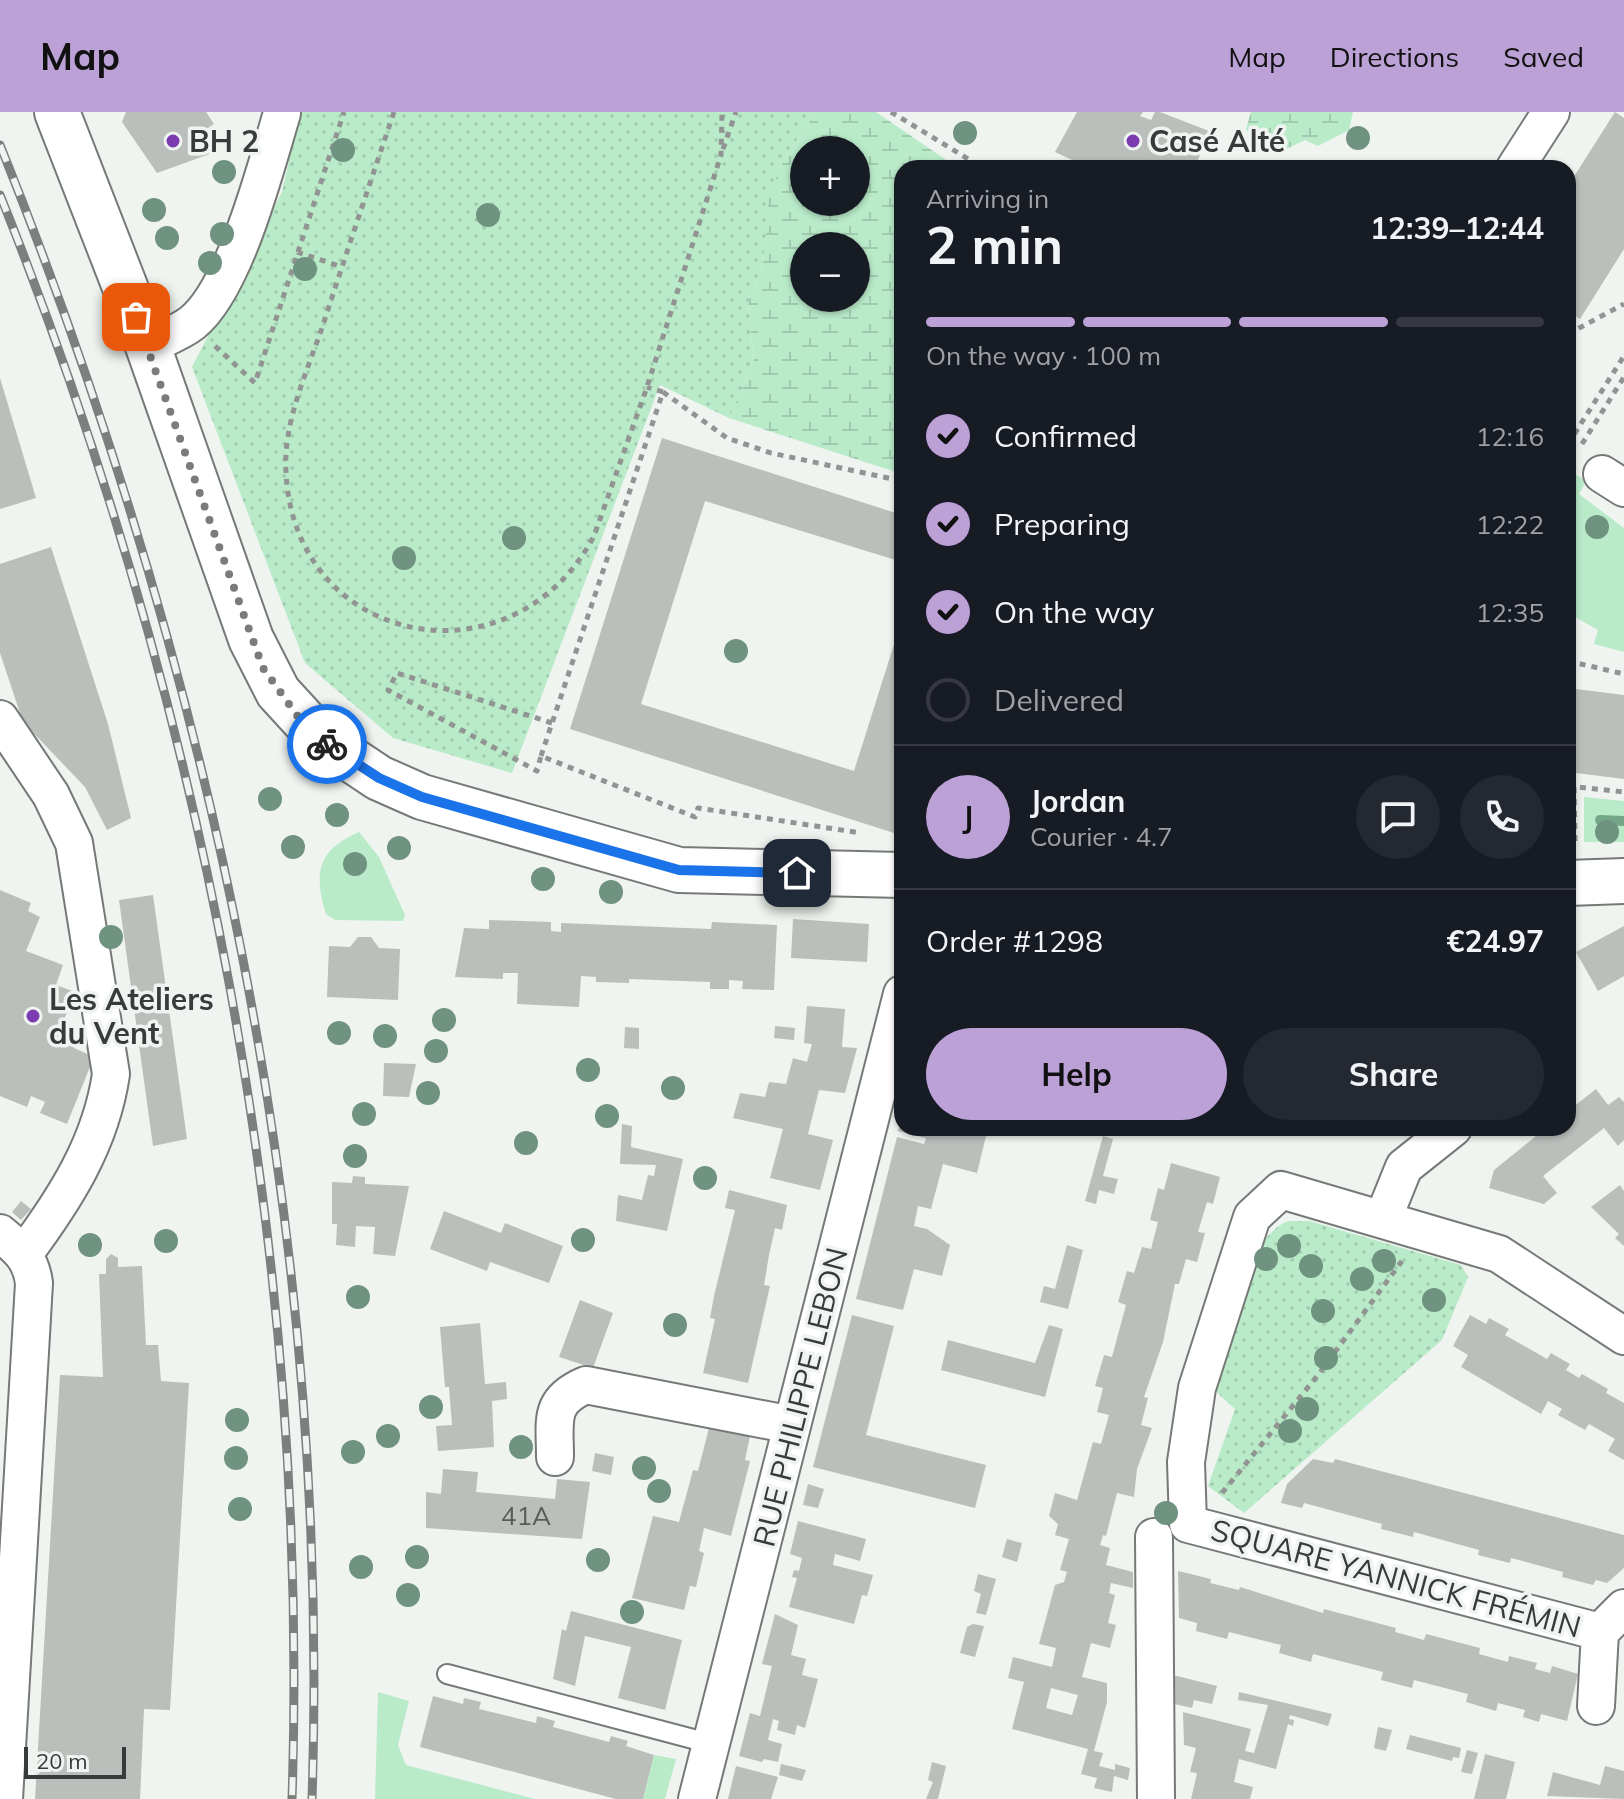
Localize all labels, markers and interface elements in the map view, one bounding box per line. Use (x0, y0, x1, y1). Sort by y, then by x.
text: Map (40, 32, 120, 80)
text: Map (1228, 39, 1286, 74)
text: Directions (1330, 39, 1459, 74)
text: Saved (1503, 39, 1584, 74)
place label: BH 2 (189, 122, 259, 160)
place label: Casé Alté (1149, 122, 1285, 160)
marker: BH 2 (164, 132, 182, 150)
marker: Casé Alté (1124, 132, 1142, 150)
map controls (790, 136, 870, 312)
button: + (790, 136, 870, 216)
text: Arriving in (926, 182, 1049, 215)
text: 12:39–12:44 (1370, 209, 1544, 247)
text: 2 min (926, 212, 1063, 277)
button: − (790, 232, 870, 312)
pin (102, 283, 170, 351)
icon: bag (114, 295, 158, 339)
text: On the way · 100 m (926, 339, 1161, 372)
icon: check (926, 414, 970, 458)
text: Confirmed (994, 417, 1137, 455)
text: 12:16 (1476, 420, 1544, 453)
icon: check (926, 502, 970, 546)
text: Preparing (994, 505, 1130, 543)
text: 12:22 (1476, 508, 1544, 541)
icon: check (926, 590, 970, 634)
text: On the way (994, 593, 1154, 631)
text: 12:35 (1476, 596, 1544, 629)
text: Delivered (994, 681, 1124, 719)
courier (287, 704, 367, 784)
icon: bike (305, 722, 349, 766)
button: chat (1356, 775, 1440, 859)
button: phone (1460, 775, 1544, 859)
text: Jordan (1030, 782, 1125, 820)
text: J (963, 798, 973, 836)
text: Courier · 4.7 (1030, 820, 1173, 853)
pin (763, 839, 831, 907)
icon: home (775, 851, 819, 895)
text: Order #1298 (926, 922, 1103, 960)
text: €24.97 (1447, 922, 1544, 960)
place label: Les Ateliers du Vent (49, 980, 214, 1052)
marker: Les Ateliers du Vent (24, 1007, 42, 1025)
button: Help (926, 1028, 1227, 1120)
button: Share (1243, 1028, 1544, 1120)
street label: RUE PHILIPPE LEBON (744, 1243, 856, 1551)
house number: 41A (501, 1499, 551, 1532)
street label: SQUARE YANNICK FRÉMIN (1207, 1510, 1585, 1646)
scale bar (24, 1743, 126, 1779)
text: 20 m (36, 1747, 87, 1775)

